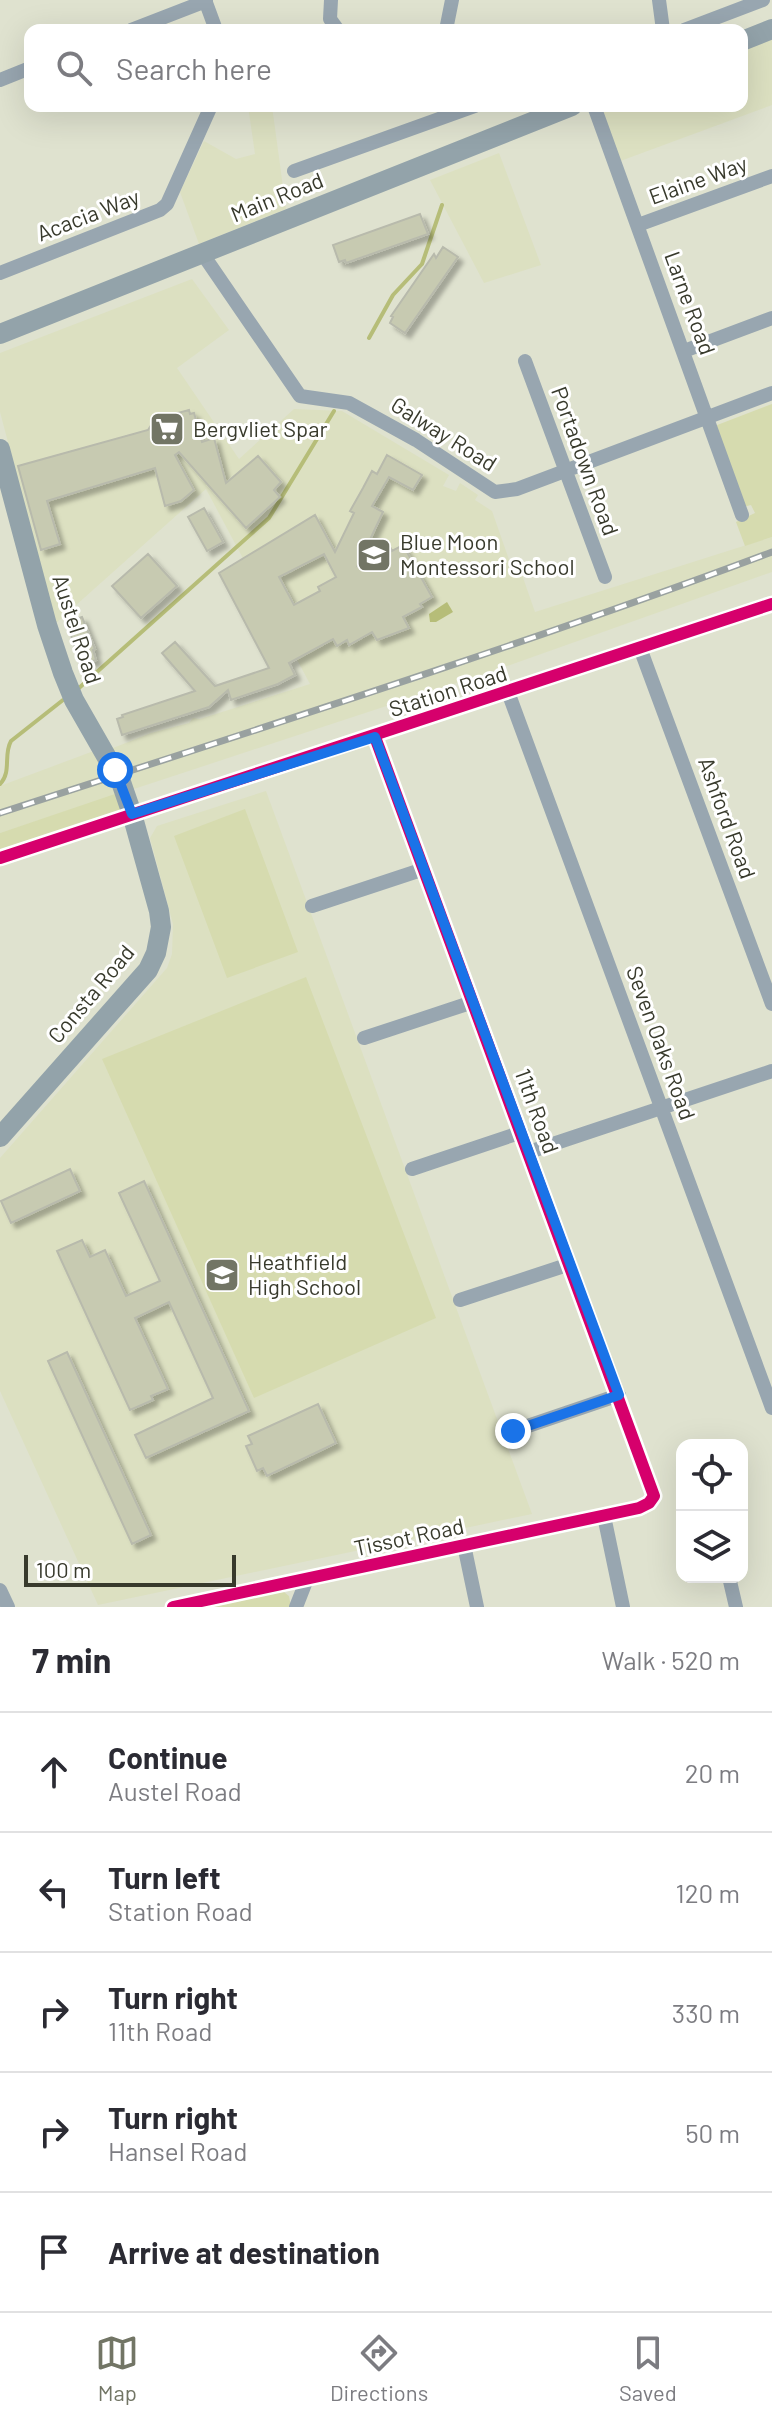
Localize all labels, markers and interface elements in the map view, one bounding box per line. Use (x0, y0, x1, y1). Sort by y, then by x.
search box (24, 24, 748, 112)
icon: search (52, 46, 96, 90)
text: Search here (116, 50, 272, 86)
street label: Elaine Way (645, 149, 750, 209)
street label: Main Road (227, 166, 327, 226)
street label: Acacia Way (33, 183, 143, 246)
street label: Larne Road (660, 247, 722, 358)
street label: Portadown Road (547, 383, 625, 539)
street label: Galway Road (387, 390, 502, 476)
supermarket icon: Bergvliet Spar (148, 410, 186, 448)
place label: Bergvliet Spar (193, 415, 327, 441)
place label: Blue Moon Montessori School (400, 528, 575, 579)
school or university icon: Blue Moon Montessori School (355, 536, 393, 574)
street label: Austel Road (48, 571, 108, 687)
street label: Station Road (385, 659, 510, 721)
route start (97, 752, 133, 788)
street label: Ashford Road (694, 753, 762, 882)
street label: Consta Road (42, 939, 139, 1048)
street label: Seven Oaks Road (622, 962, 702, 1123)
street label: 11th Road (511, 1065, 565, 1157)
place label: Heathfield High School (248, 1248, 361, 1299)
school or university icon: Heathfield High School (203, 1256, 241, 1294)
route end (495, 1413, 531, 1449)
map controls (676, 1439, 748, 1583)
button: locate (676, 1439, 748, 1511)
button: layers (676, 1511, 748, 1583)
street label: Tissot Road (352, 1512, 466, 1560)
scale bar (24, 1551, 236, 1587)
text: 100 m (36, 1556, 91, 1582)
text: 7 min (32, 1639, 111, 1680)
text: Walk · 520 m (602, 1644, 740, 1675)
text: Continue (108, 1739, 228, 1775)
icon: ahead (32, 1750, 76, 1794)
text: 20 m (685, 1757, 740, 1788)
text: Austel Road (108, 1775, 242, 1806)
text: Turn left (108, 1859, 221, 1895)
icon: left (32, 1870, 76, 1914)
text: 120 m (676, 1877, 740, 1908)
text: Station Road (108, 1895, 253, 1926)
text: Turn right (108, 1979, 238, 2015)
icon: right (32, 1990, 76, 2034)
text: 330 m (672, 1997, 740, 2028)
text: 11th Road (108, 2015, 212, 2046)
text: Turn right (108, 2099, 238, 2135)
icon: right (32, 2110, 76, 2154)
text: 50 m (685, 2117, 740, 2148)
text: Hansel Road (108, 2135, 247, 2166)
icon: arrive (32, 2230, 76, 2274)
text: Arrive at destination (108, 2234, 380, 2270)
tab: Map (95, 2331, 139, 2405)
tab: Directions (330, 2331, 428, 2405)
tab: Saved (619, 2331, 677, 2405)

